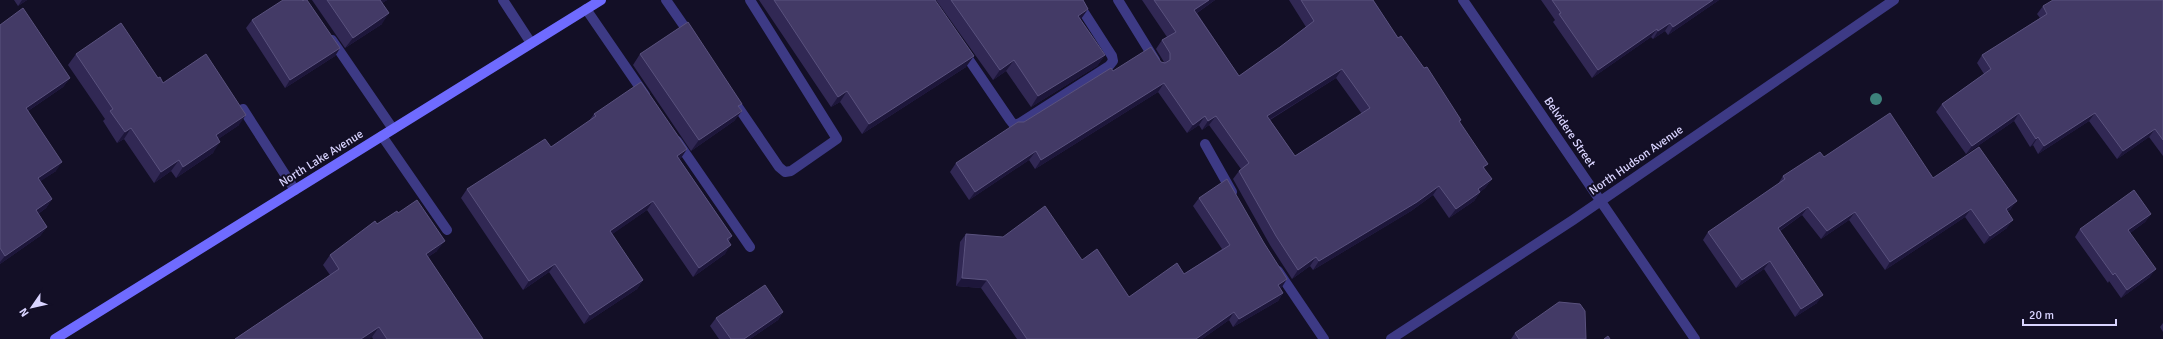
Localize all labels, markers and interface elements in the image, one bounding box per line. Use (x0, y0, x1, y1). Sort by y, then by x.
street label: Belvidere Street (1541, 94, 1599, 170)
street label: North Hudson Avenue (1586, 122, 1686, 199)
street label: North Lake Avenue (276, 126, 366, 190)
north arrow (12, 287, 52, 327)
scale bar (2023, 301, 2116, 327)
text: N (17, 306, 32, 319)
text: 20 m (2029, 308, 2054, 323)

